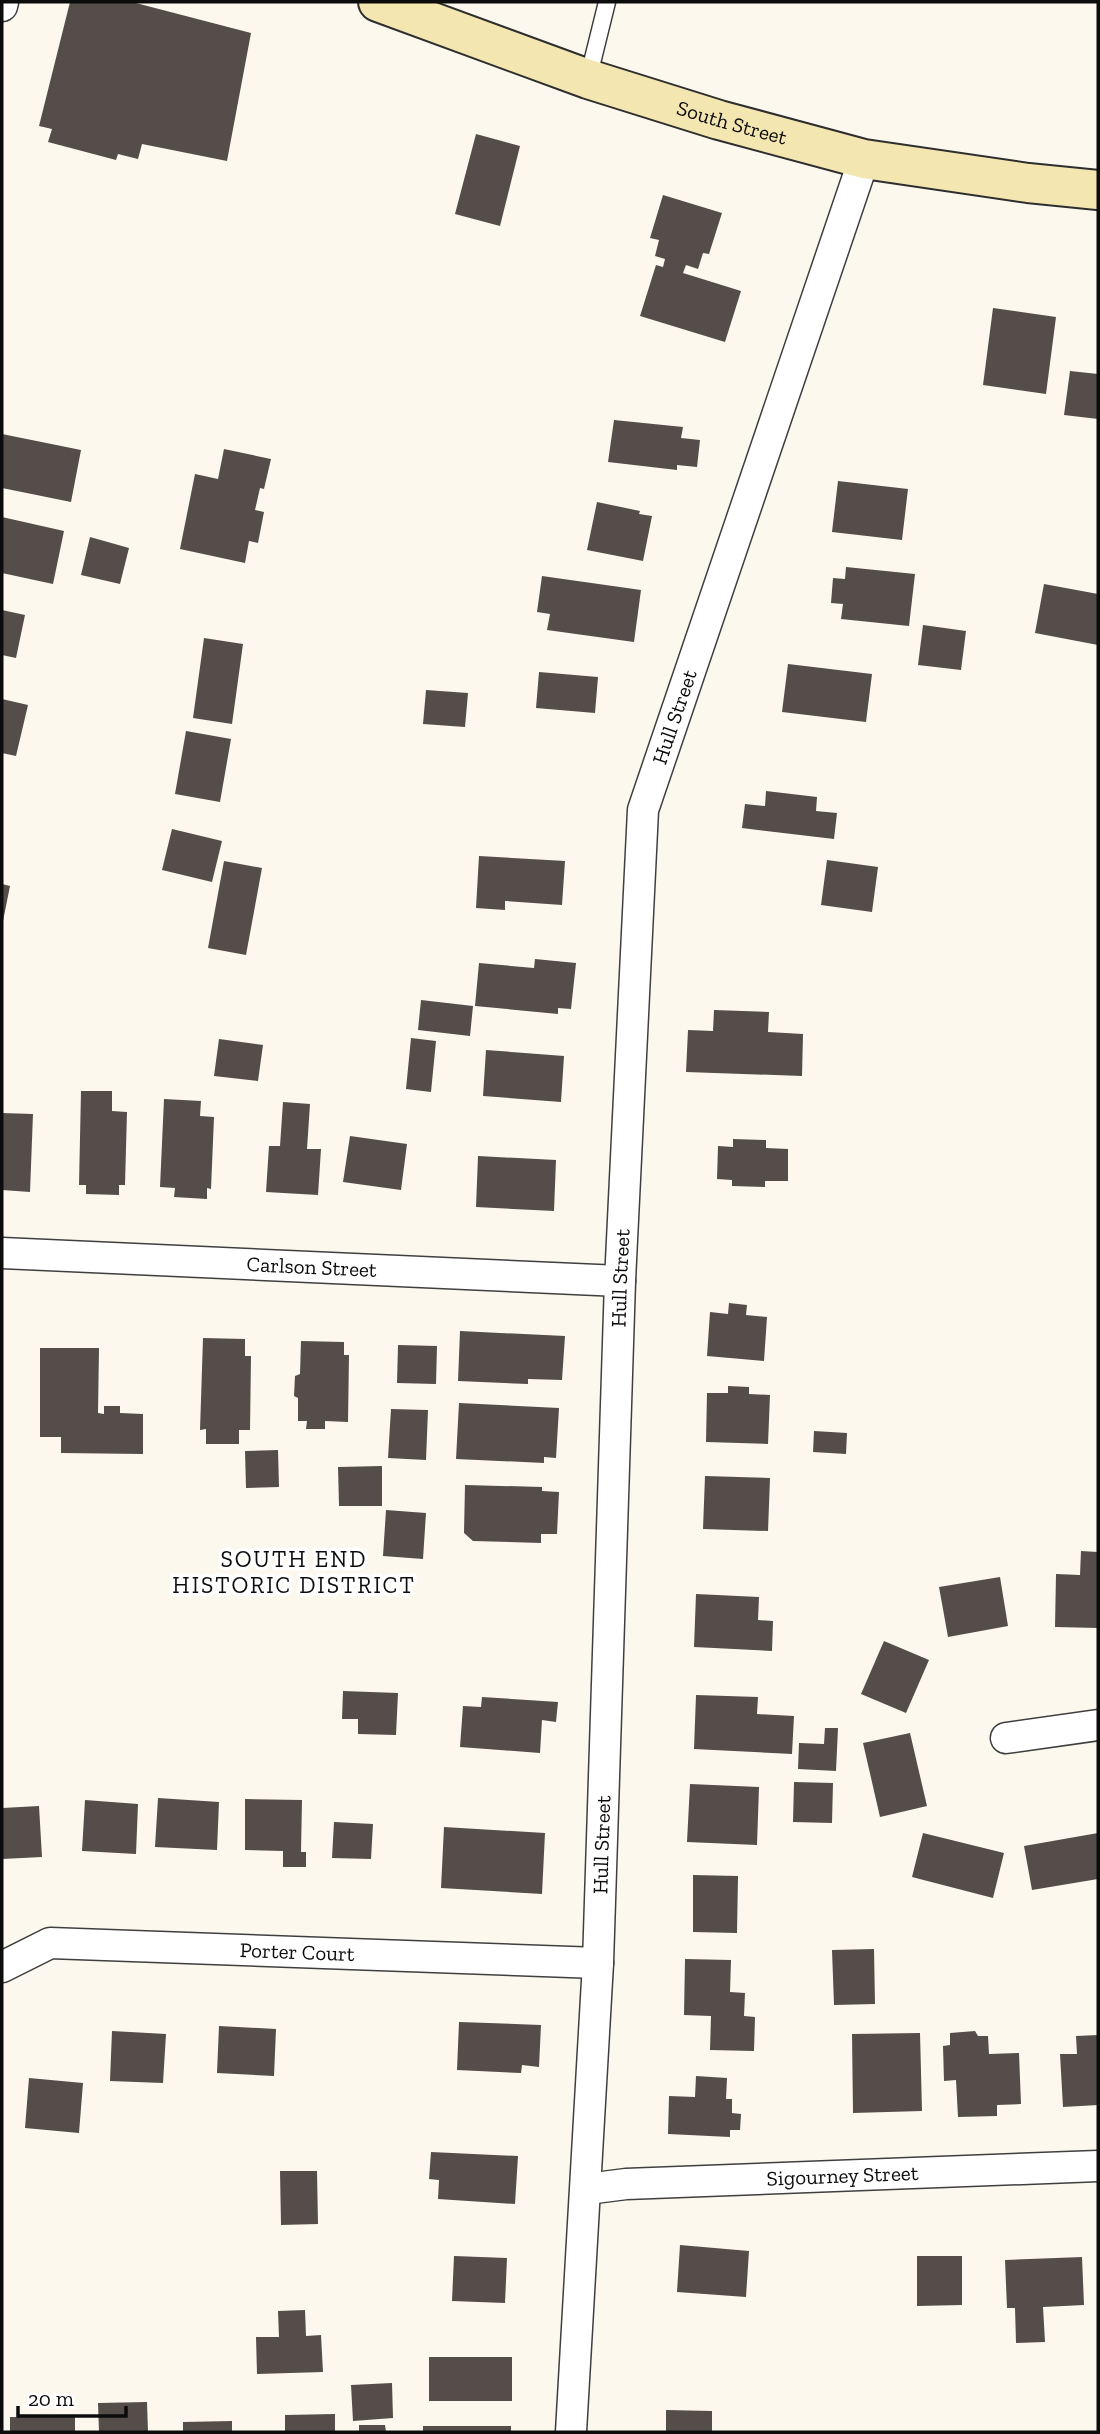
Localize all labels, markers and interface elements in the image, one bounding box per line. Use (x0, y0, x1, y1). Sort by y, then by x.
street label: South Street (674, 95, 790, 150)
street label: Hull Street (646, 666, 702, 767)
street label: Hull Street (606, 1228, 635, 1328)
street label: Carlson Street (246, 1251, 378, 1282)
district label: SOUTH END HISTORIC DISTRICT (172, 1545, 416, 1599)
street label: Hull Street (587, 1795, 615, 1894)
street label: Porter Court (239, 1937, 355, 1966)
street label: Sigourney Street (766, 2160, 919, 2191)
scale bar (18, 2374, 126, 2418)
text: 20 m (28, 2386, 74, 2411)

